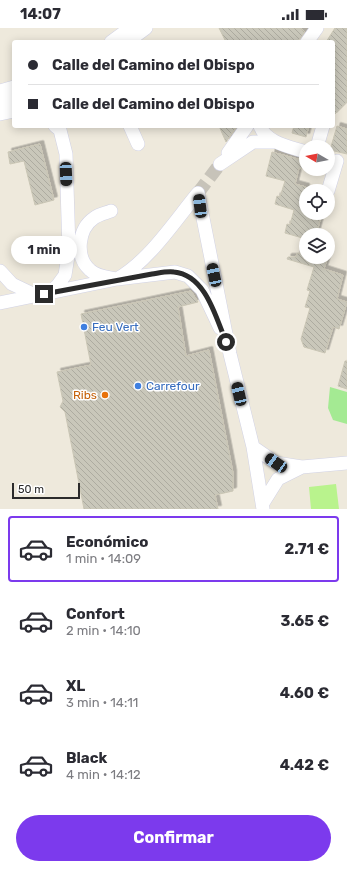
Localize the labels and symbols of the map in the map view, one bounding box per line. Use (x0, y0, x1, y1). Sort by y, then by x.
north arrow (299, 140, 335, 176)
car (60, 162, 72, 186)
car (193, 193, 207, 219)
callout: 1 min (11, 236, 77, 264)
car (206, 262, 222, 288)
route end (35, 285, 53, 303)
place label: Feu Vert (92, 320, 139, 334)
marker: Feu Vert (79, 322, 89, 332)
route start (217, 333, 235, 351)
place label: Carrefour (146, 379, 200, 393)
marker: Carrefour (133, 381, 143, 391)
car (230, 381, 248, 407)
place label: Ribs (73, 388, 97, 402)
marker: Ribs (100, 390, 110, 400)
car (263, 451, 289, 475)
scale bar (12, 481, 80, 500)

